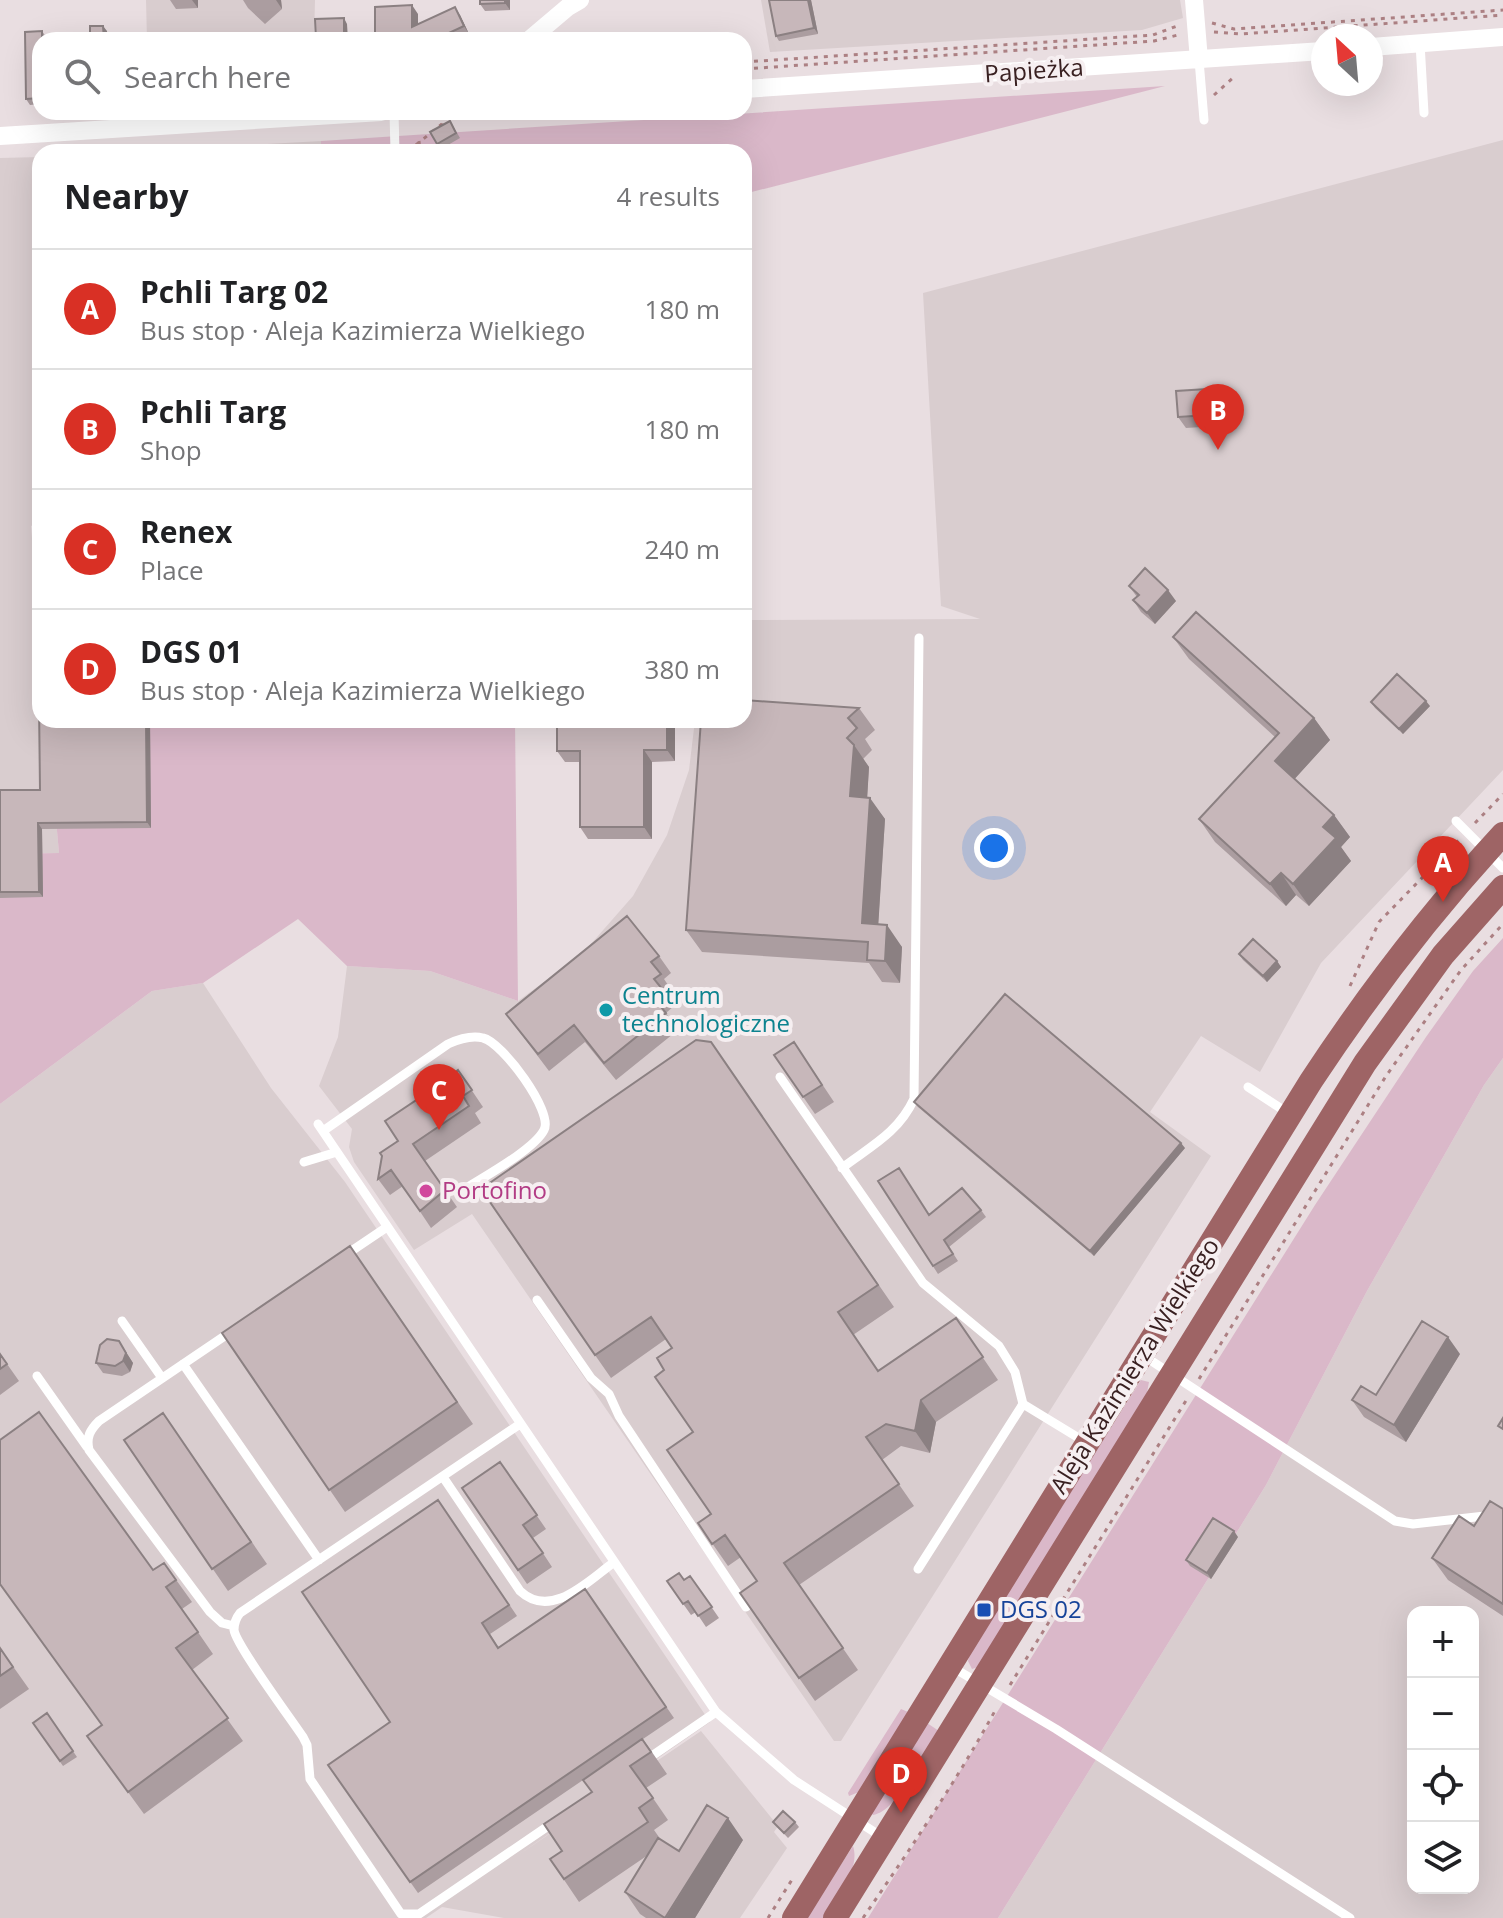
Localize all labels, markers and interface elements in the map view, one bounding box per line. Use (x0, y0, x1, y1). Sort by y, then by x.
north arrow (1311, 24, 1383, 96)
search box (32, 32, 752, 120)
street label: Papieżka (983, 50, 1085, 89)
icon: search (60, 54, 104, 98)
text: Search here (124, 56, 291, 97)
text: Nearby (64, 173, 189, 219)
text: 4 results (617, 178, 720, 214)
text: Pchli Targ 02 (140, 271, 328, 312)
text: A (81, 291, 99, 327)
text: 180 m (645, 291, 720, 327)
text: Bus stop · Aleja Kazimierza Wielkiego (140, 312, 585, 348)
pin: B (1192, 384, 1244, 450)
text: Pchli Targ (140, 391, 286, 432)
text: B (81, 411, 99, 447)
text: 180 m (645, 411, 720, 447)
text: Shop (140, 432, 202, 468)
text: Renex (140, 511, 232, 552)
text: C (82, 531, 98, 567)
text: 240 m (645, 531, 720, 567)
text: Place (140, 552, 204, 588)
text: DGS 01 (140, 631, 243, 672)
text: D (80, 651, 100, 687)
text: 380 m (645, 651, 720, 687)
text: Bus stop · Aleja Kazimierza Wielkiego (140, 672, 585, 708)
your location (974, 828, 1014, 868)
pin: A (1417, 836, 1469, 902)
place label: Centrum technologiczne (622, 978, 790, 1039)
marker: Centrum technologiczne (597, 1001, 615, 1019)
pin: C (413, 1064, 465, 1130)
place label: Portofino (442, 1173, 547, 1206)
marker: Portofino (417, 1182, 435, 1200)
street label: Aleja Kazimierza Wielkiego (1041, 1231, 1226, 1499)
place label: DGS 02 (1000, 1592, 1082, 1625)
marker: DGS 02 (975, 1601, 993, 1619)
map controls (1407, 1606, 1479, 1894)
button: + (1407, 1606, 1479, 1678)
button: − (1407, 1678, 1479, 1750)
pin: D (875, 1747, 927, 1813)
button: locate (1407, 1750, 1479, 1822)
button: layers (1407, 1822, 1479, 1894)

